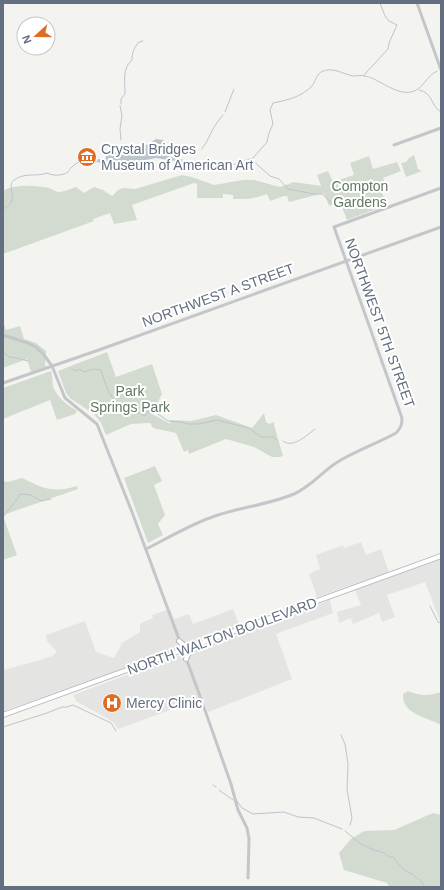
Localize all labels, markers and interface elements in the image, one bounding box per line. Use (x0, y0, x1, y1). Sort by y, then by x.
north arrow (16, 16, 56, 56)
text: N (20, 34, 34, 45)
place label: Crystal Bridges Museum of American Art (101, 141, 254, 173)
museum icon: Crystal Bridges Museum of American Art (76, 146, 98, 168)
park label: Compton Gardens (332, 178, 388, 210)
street label: NORTHWEST 5TH STREET (342, 236, 418, 410)
street label: NORTHWEST A STREET (140, 260, 297, 330)
park label: Park Springs Park (90, 383, 171, 415)
street label: NORTH WALTON BOULEVARD (125, 594, 319, 678)
hospital icon: Mercy Clinic (101, 692, 123, 714)
place label: Mercy Clinic (126, 695, 202, 711)

